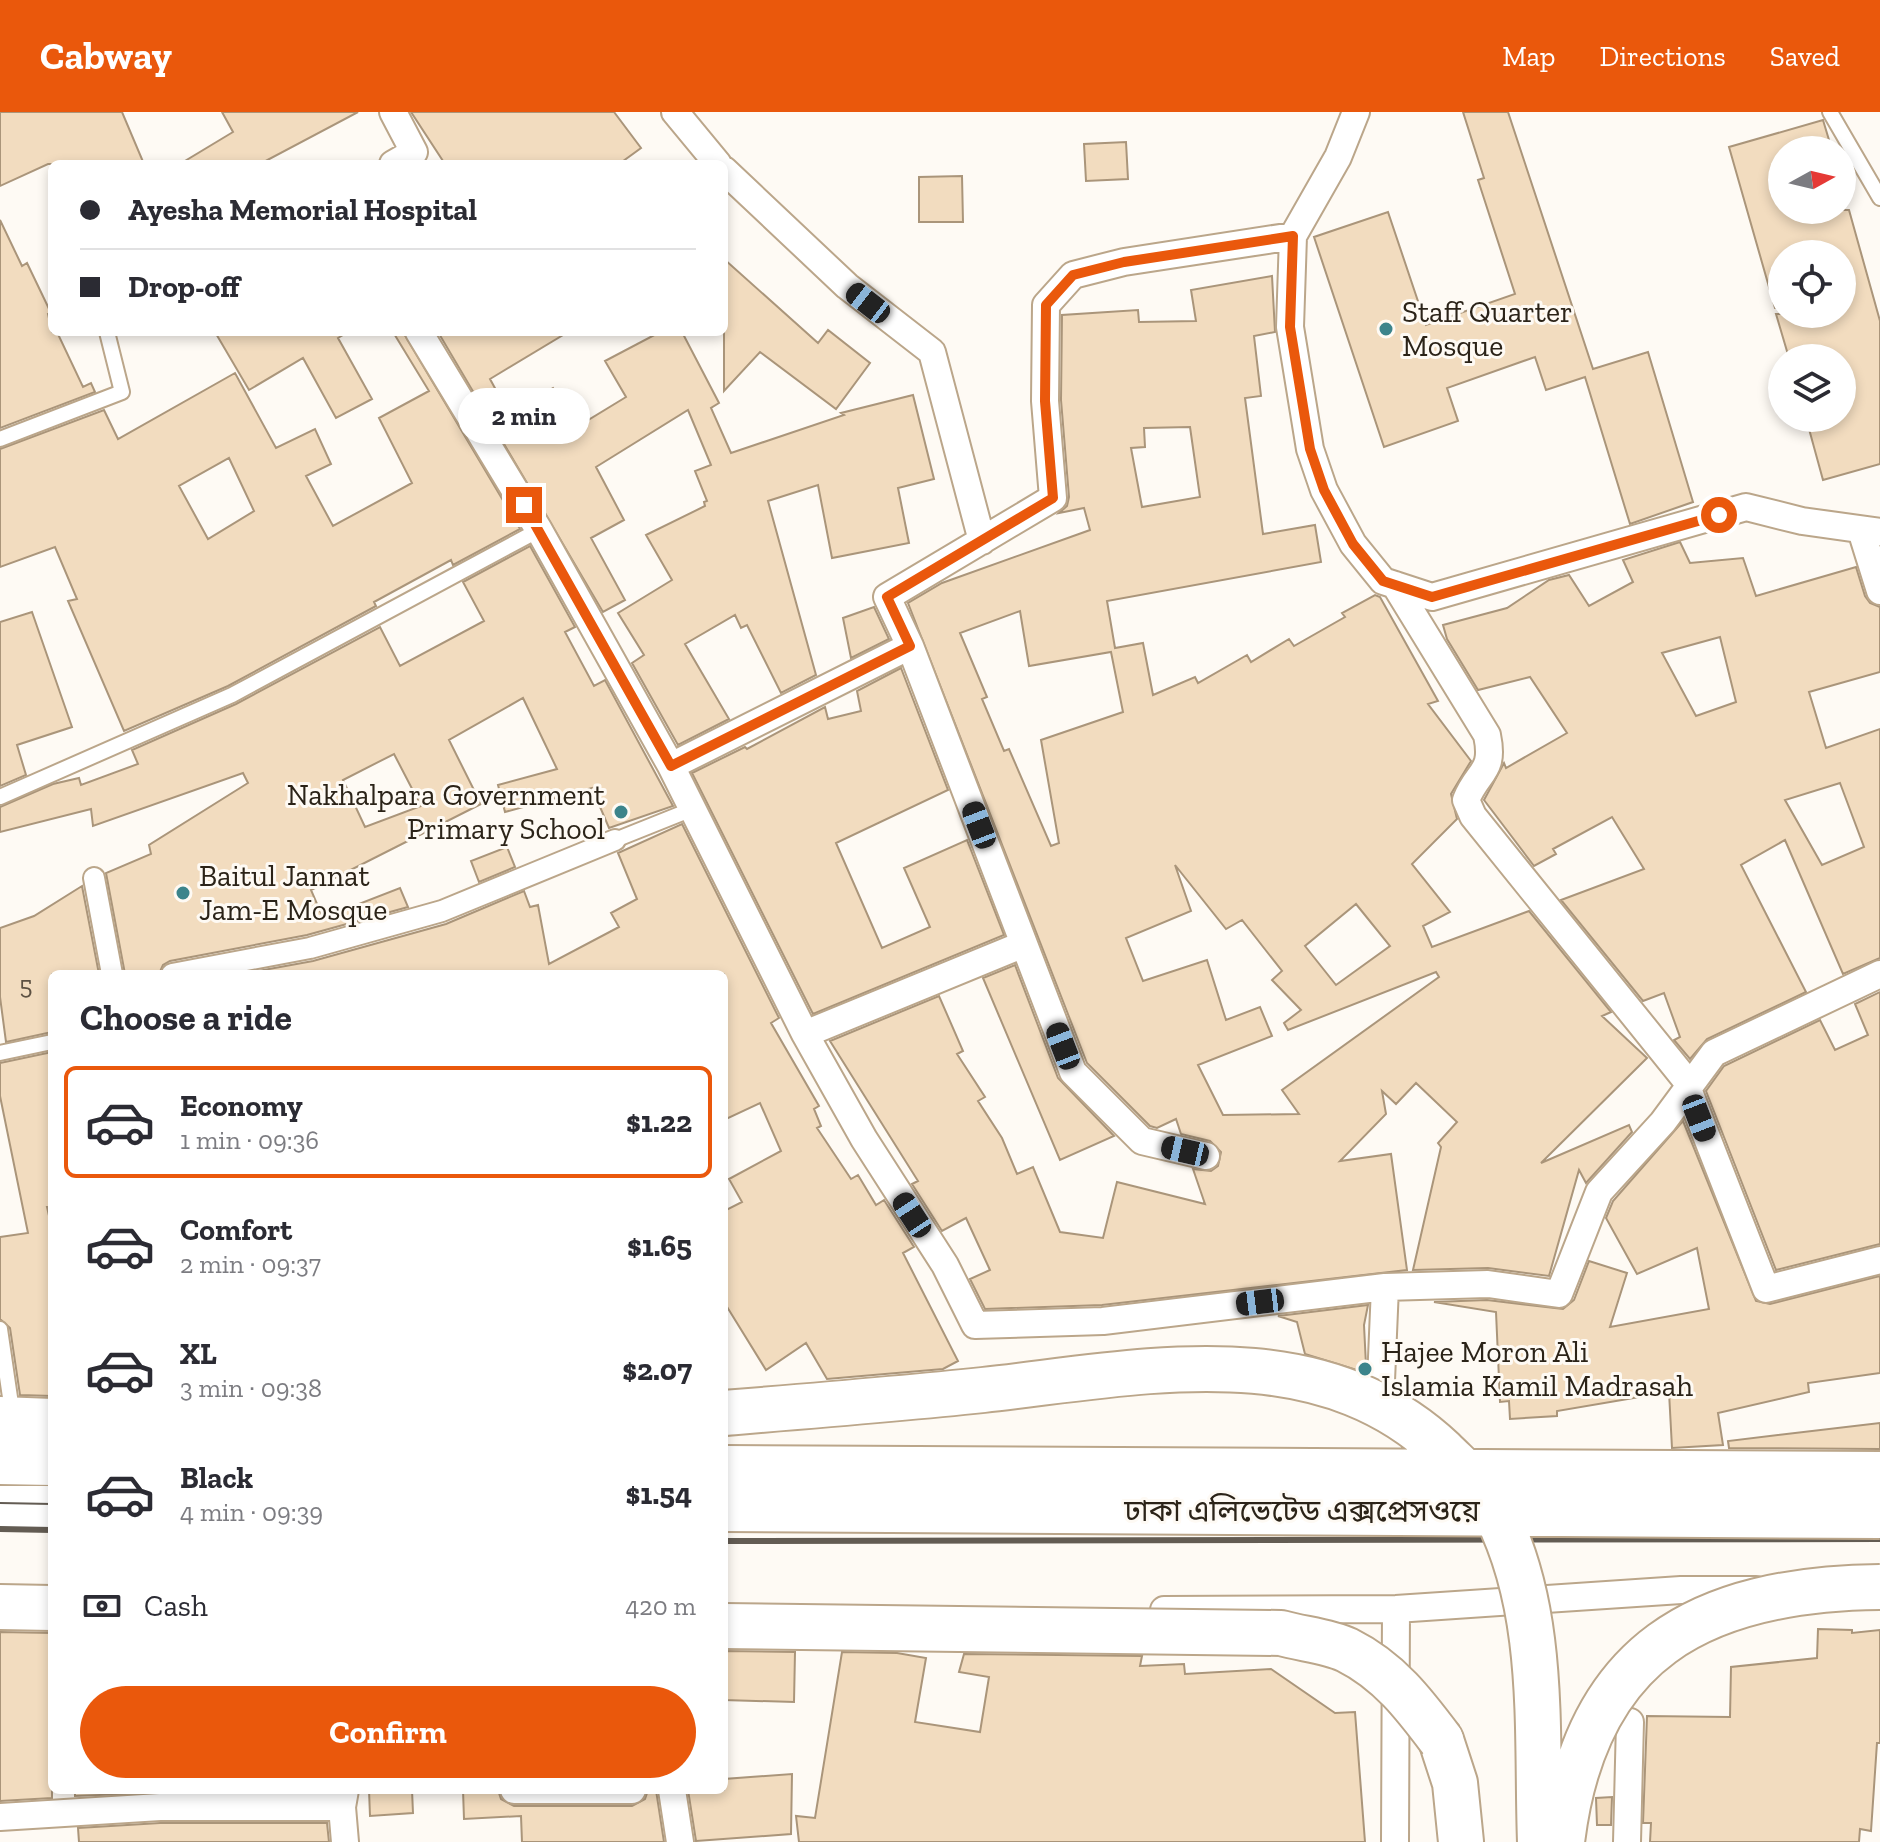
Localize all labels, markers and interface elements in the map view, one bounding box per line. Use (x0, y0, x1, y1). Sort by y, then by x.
text: Cabway (40, 33, 172, 79)
text: Map (1502, 40, 1555, 73)
text: Directions (1599, 40, 1726, 73)
text: Saved (1770, 40, 1840, 73)
north arrow (1768, 136, 1856, 224)
map controls (1768, 136, 1856, 432)
text: Ayesha Memorial Hospital (128, 192, 477, 228)
button: locate (1768, 240, 1856, 328)
text: Drop-off (128, 269, 240, 305)
car (842, 279, 894, 327)
place label: Staff Quarter Mosque (1402, 294, 1573, 364)
marker: Staff Quarter Mosque (1377, 320, 1395, 338)
button: layers (1768, 344, 1856, 432)
callout: 2 min (458, 389, 590, 445)
text: 2 min (492, 400, 556, 432)
route end (506, 487, 542, 523)
route start (1701, 497, 1737, 533)
place label: Nakhalpara Government Primary School (287, 777, 605, 847)
car (959, 798, 999, 852)
marker: Nakhalpara Government Primary School (612, 803, 630, 821)
place label: Baitul Jannat Jam-E Mosque (199, 858, 387, 928)
marker: Baitul Jannat Jam-E Mosque (174, 884, 192, 902)
house number: 5 (19, 969, 33, 1001)
text: Choose a ride (80, 996, 292, 1039)
car (1043, 1019, 1083, 1073)
icon: car (84, 1086, 156, 1158)
text: Economy (180, 1088, 303, 1124)
car (1679, 1091, 1719, 1145)
text: $1.22 (626, 1104, 692, 1140)
text: 1 min · 09:36 (180, 1124, 319, 1156)
car (1159, 1134, 1211, 1168)
car (889, 1188, 935, 1242)
icon: car (84, 1210, 156, 1282)
text: Comfort (180, 1212, 292, 1248)
text: $1.65 (627, 1228, 692, 1264)
text: 2 min · 09:37 (180, 1248, 321, 1280)
car (1235, 1287, 1285, 1317)
icon: car (84, 1334, 156, 1406)
place label: Hajee Moron Ali Islamia Kamil Madrasah (1381, 1334, 1693, 1404)
text: XL (180, 1336, 217, 1372)
text: $2.07 (622, 1352, 692, 1388)
marker: Hajee Moron Ali Islamia Kamil Madrasah (1356, 1360, 1374, 1378)
text: 3 min · 09:38 (180, 1372, 322, 1404)
icon: car (84, 1458, 156, 1530)
text: Black (180, 1460, 253, 1496)
text: $1.54 (626, 1476, 692, 1512)
street label: ঢাকা এলিভেটেড এক্সপ্রেসওয়ে (1123, 1493, 1481, 1529)
text: 4 min · 09:39 (180, 1496, 323, 1528)
icon: cash (80, 1584, 124, 1628)
text: Cash (144, 1588, 208, 1624)
text: 420 m (625, 1590, 696, 1622)
button: Confirm (80, 1686, 696, 1778)

